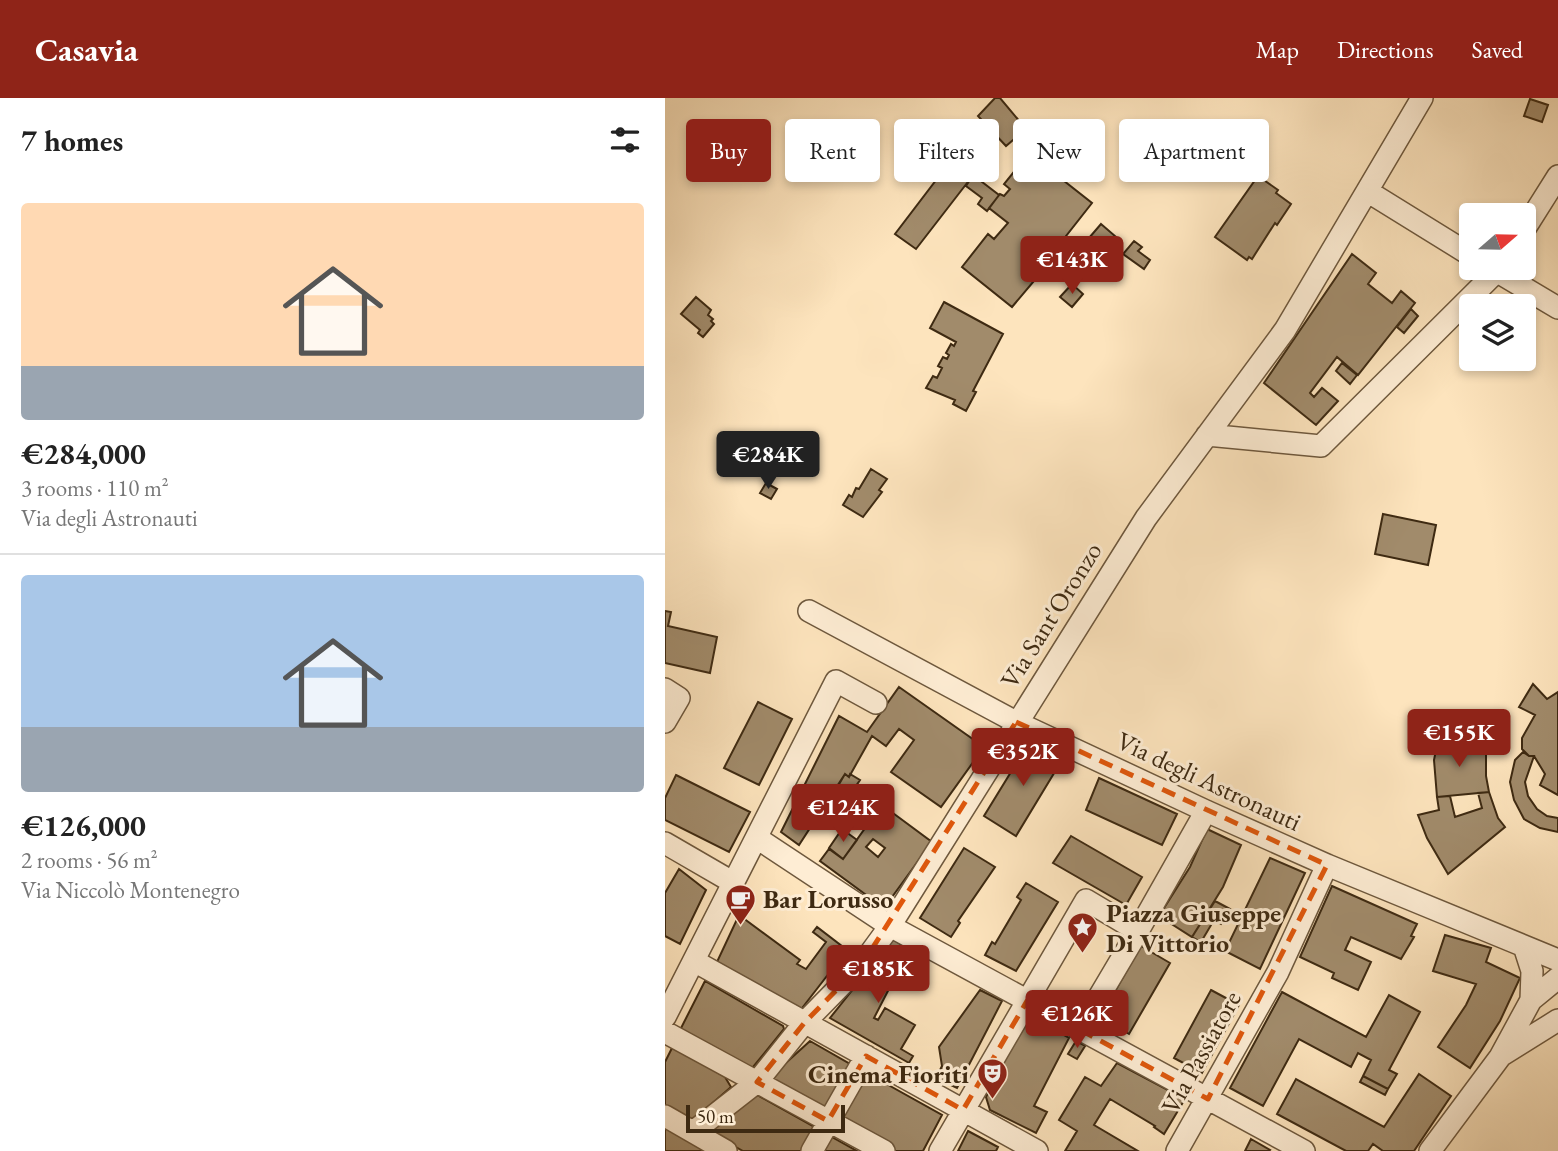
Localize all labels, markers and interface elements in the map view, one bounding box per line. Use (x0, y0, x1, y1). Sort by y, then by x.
text: Casavia (35, 28, 138, 71)
text: Map (1256, 34, 1299, 65)
text: Directions (1337, 34, 1434, 65)
text: Saved (1472, 34, 1523, 65)
chip: Buy (686, 119, 771, 182)
chip: Rent (785, 119, 880, 182)
chip: Filters (894, 119, 999, 182)
chip: New (1013, 119, 1105, 182)
chip: Apartment (1119, 119, 1269, 182)
text: 7 homes (21, 121, 123, 160)
icon: filters (606, 121, 644, 159)
north arrow (1459, 203, 1537, 280)
map controls (1459, 203, 1536, 371)
pin: €143K (1023, 236, 1121, 296)
text: €143K (1036, 244, 1108, 274)
icon: home (270, 248, 396, 374)
button: layers (1459, 294, 1536, 371)
pin: €284K (719, 432, 817, 491)
text: €284,000 (21, 434, 146, 473)
text: €284K (732, 439, 804, 469)
text: 3 rooms · 110 m² (21, 473, 169, 503)
text: Via degli Astronauti (21, 503, 198, 533)
street label: Via Sant'Oronzo (993, 535, 1109, 695)
icon: home (270, 620, 396, 746)
pin: €155K (1410, 710, 1508, 769)
text: €155K (1423, 717, 1495, 747)
street label: Via degli Astronauti (1111, 723, 1307, 839)
pin: €352K (974, 728, 1072, 788)
text: €352K (987, 736, 1059, 766)
pin: €124K (794, 784, 892, 844)
text: €124K (807, 792, 879, 822)
text: €126,000 (21, 806, 146, 845)
text: 2 rooms · 56 m² (21, 845, 158, 875)
text: Via Niccolò Montenegro (21, 875, 240, 905)
cafe icon: Bar Lorusso (723, 882, 757, 926)
place label: Bar Lorusso (763, 882, 893, 916)
place label: Piazza Giuseppe Di Vittorio (1106, 896, 1281, 960)
place icon: Piazza Giuseppe Di Vittorio (1066, 911, 1100, 955)
pin: €185K (829, 946, 927, 1005)
text: €185K (842, 953, 914, 983)
street label: Via Passiatore (1153, 984, 1249, 1120)
pin: €126K (1028, 990, 1126, 1050)
text: €126K (1041, 998, 1113, 1028)
place label: Cinema Fioriti (808, 1057, 969, 1091)
theatre icon: Cinema Fioriti (975, 1057, 1009, 1101)
scale bar (686, 1102, 845, 1134)
text: 50 m (697, 1104, 734, 1129)

